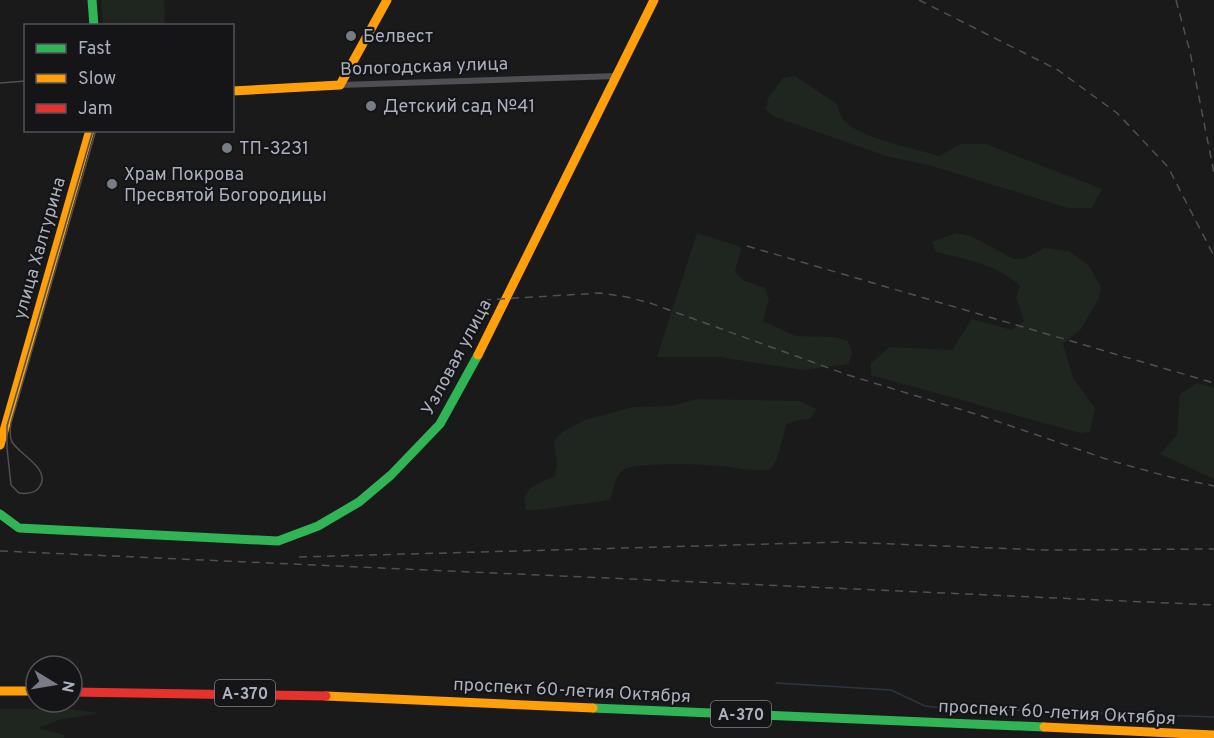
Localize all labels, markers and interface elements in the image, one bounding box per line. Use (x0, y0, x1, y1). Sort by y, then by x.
legend (24, 24, 234, 132)
place label: Белвест (363, 26, 433, 49)
marker: Белвест (344, 29, 358, 43)
text: Fast (78, 38, 111, 61)
street label: Вологодская улица (340, 53, 508, 82)
text: Slow (78, 68, 116, 91)
place label: Детский сад №41 (383, 96, 535, 119)
text: Jam (78, 98, 113, 121)
marker: Детский сад №41 (364, 99, 378, 113)
place label: ТП-3231 (239, 138, 309, 161)
marker: ТП-3231 (220, 141, 234, 155)
place label: Храм Покрова Пресвятой Богородицы (124, 164, 327, 208)
street label: улица Халтурина (9, 175, 72, 322)
marker: Храм Покрова Пресвятой Богородицы (105, 177, 119, 191)
street label: Узловая улица (417, 296, 498, 420)
north arrow (24, 654, 84, 714)
street label: проспект 60-летия Октября (453, 674, 691, 709)
text: N (56, 679, 78, 694)
road number: А-370 (215, 680, 275, 706)
street label: проспект 60-летия Октября (938, 696, 1176, 731)
road number: А-370 (711, 701, 771, 727)

